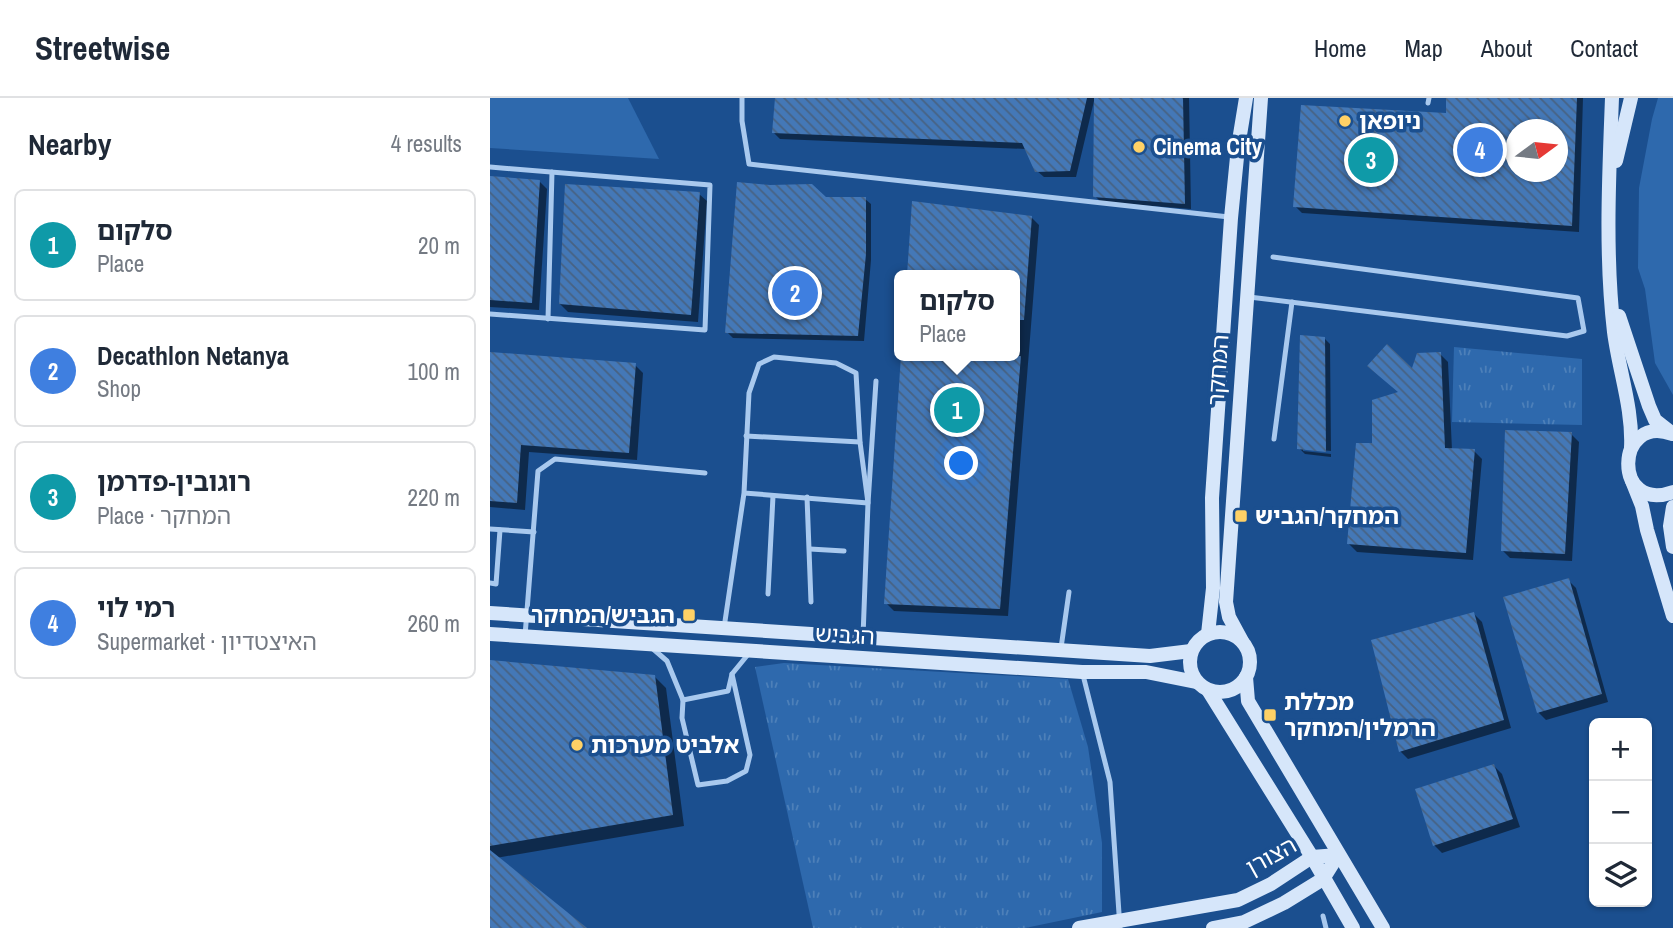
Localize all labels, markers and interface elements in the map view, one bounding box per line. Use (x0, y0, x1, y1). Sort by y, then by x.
text: Streetwise (35, 26, 170, 70)
text: Home (1314, 32, 1366, 64)
text: Map (1404, 32, 1443, 64)
text: About (1481, 32, 1532, 64)
text: Contact (1570, 32, 1638, 64)
place label: ניופאן (1359, 105, 1421, 136)
marker: ניופאן (1337, 113, 1353, 129)
north arrow (1505, 119, 1568, 182)
text: Nearby (28, 124, 111, 164)
pin: 4 (1457, 124, 1503, 176)
text: 4 results (391, 128, 462, 159)
place label: Cinema City (1153, 131, 1263, 162)
pin: 3 (1348, 134, 1394, 186)
marker: Cinema City (1131, 139, 1147, 155)
text: סלקום (97, 213, 173, 248)
text: 1 (48, 230, 58, 261)
text: 20 m (418, 230, 460, 261)
text: Place (97, 248, 144, 279)
pin: 2 (772, 267, 818, 319)
popup (894, 270, 1020, 361)
text: סלקום (919, 283, 995, 318)
text: Place (919, 318, 966, 349)
street label: המחקר (1200, 333, 1235, 407)
text: Decathlon Netanya (97, 338, 289, 373)
text: 2 (48, 356, 58, 387)
text: 100 m (408, 356, 460, 387)
text: Shop (97, 373, 141, 404)
pin: 1 (934, 384, 980, 436)
your location (944, 446, 978, 480)
text: רוגובין-פדרמן (97, 464, 251, 499)
text: 3 (48, 482, 58, 513)
text: 220 m (408, 482, 460, 513)
text: Place · המחקר (97, 500, 231, 531)
place label: המחקר/הגביש (1255, 500, 1399, 531)
marker: המחקר/הגביש (1233, 508, 1249, 524)
text: רמי לוי (97, 590, 175, 625)
place label: הגביש/המחקר (531, 599, 675, 630)
marker: הגביש/המחקר (681, 607, 697, 623)
text: 4 (48, 608, 58, 639)
text: 260 m (408, 608, 460, 639)
street label: הגביש (814, 617, 876, 652)
text: Supermarket · האיצטדיון (97, 626, 317, 657)
place label: מכללת הרמלין/המחקר (1284, 686, 1436, 743)
marker: מכללת הרמלין/המחקר (1262, 707, 1278, 723)
map controls (1589, 718, 1652, 907)
button: + (1589, 718, 1652, 781)
place label: אלביט מערכות (591, 729, 739, 760)
marker: אלביט מערכות (569, 737, 585, 753)
button: − (1589, 781, 1652, 844)
street label: הצורן (1240, 829, 1302, 882)
button: layers (1589, 844, 1652, 907)

